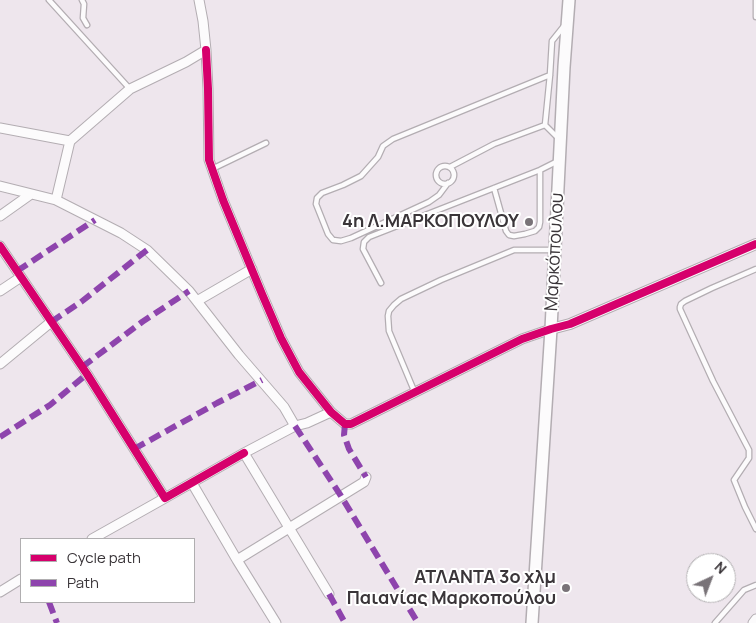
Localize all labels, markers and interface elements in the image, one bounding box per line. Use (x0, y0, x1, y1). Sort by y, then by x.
street label: Μαρκόπουλου (541, 192, 569, 312)
place label: 4η Λ.ΜΑΡΚΟΠΟΥΛΟΥ (342, 211, 519, 233)
marker: 4η Λ.ΜΑΡΚΟΠΟΥΛΟΥ (523, 216, 535, 228)
legend (20, 538, 195, 603)
text: Cycle path (67, 547, 141, 568)
north arrow (686, 553, 736, 603)
text: N (711, 557, 731, 578)
place label: ΑΤΛΑΝΤΑ 3ο χλμ Παιανίας Μαρκοπούλου (347, 567, 556, 610)
text: Path (67, 572, 99, 593)
marker: ΑΤΛΑΝΤΑ 3ο χλμ Παιανίας Μαρκοπούλου (560, 582, 572, 594)

